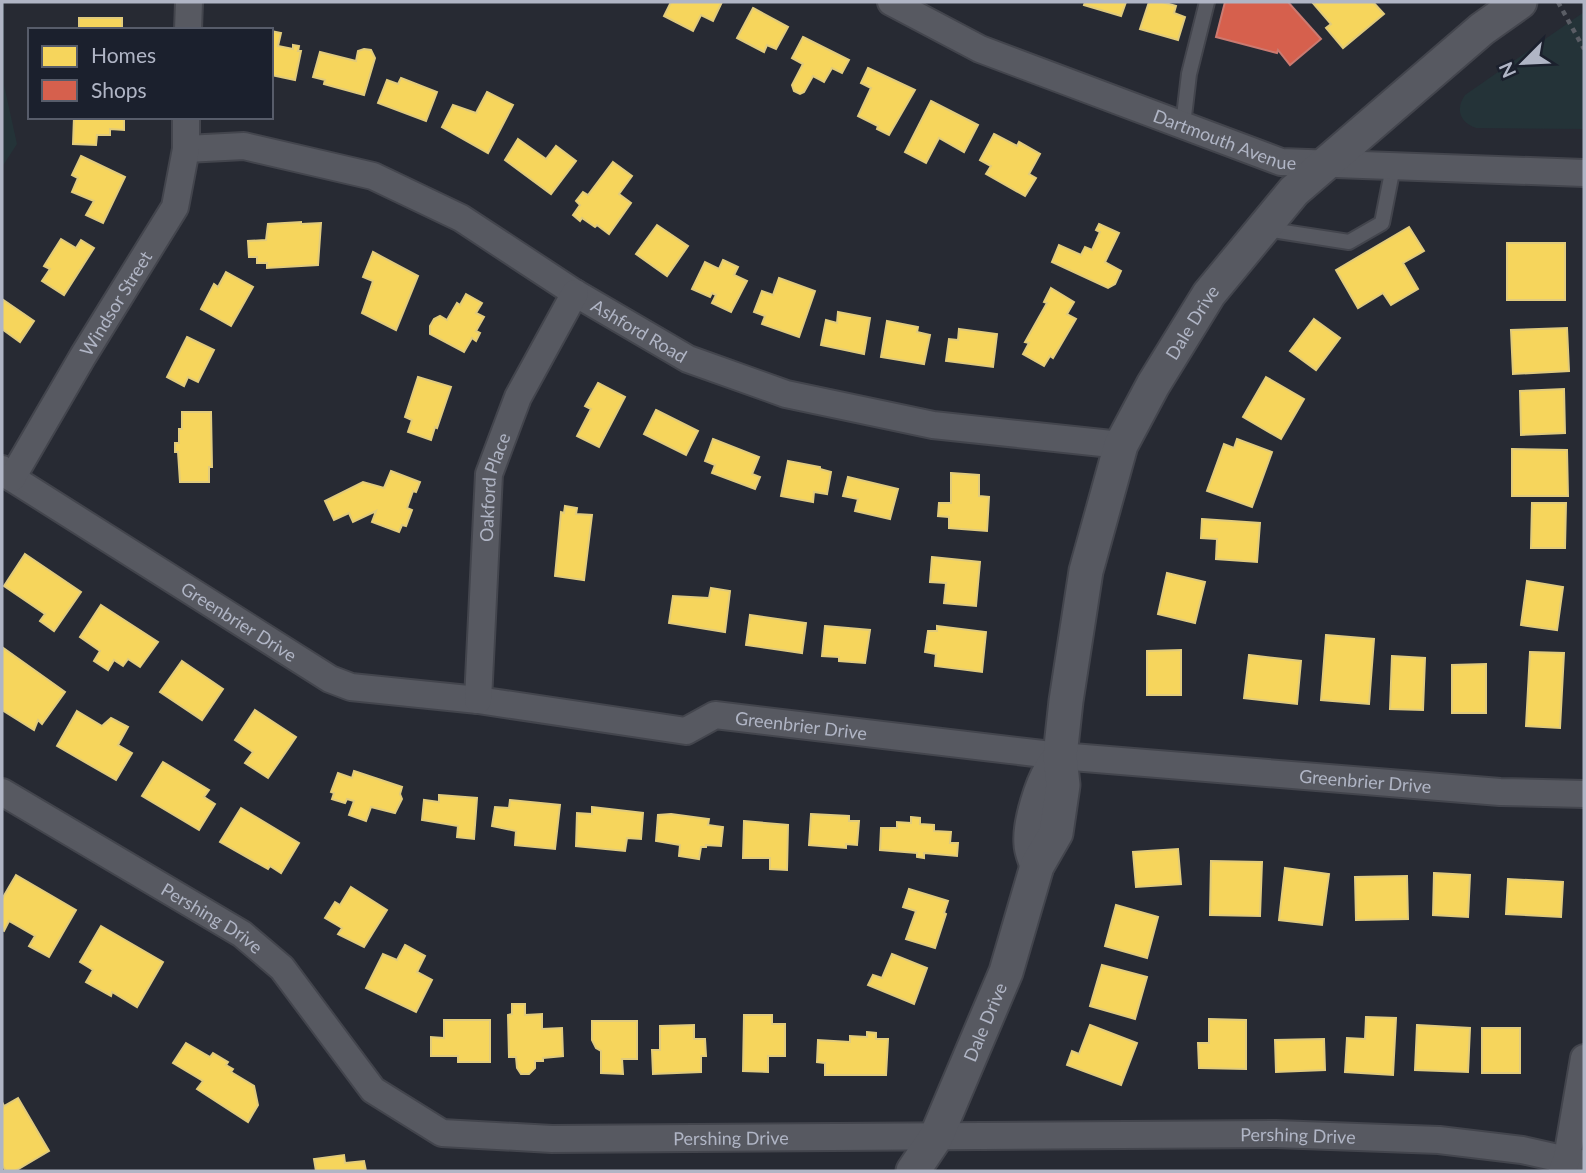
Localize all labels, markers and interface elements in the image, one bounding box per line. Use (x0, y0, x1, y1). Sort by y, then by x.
legend (28, 28, 273, 119)
north arrow (1488, 28, 1558, 98)
text: Homes (91, 42, 156, 67)
text: N (1494, 59, 1520, 81)
text: Shops (91, 77, 147, 102)
street label: Dartmouth Avenue (1150, 104, 1297, 174)
street label: Windsor Street (75, 246, 156, 360)
street label: Dale Drive (1160, 280, 1223, 363)
street label: Ashford Road (588, 294, 691, 367)
street label: Oakford Place (475, 429, 515, 542)
street label: Greenbrier Drive (177, 577, 301, 666)
street label: Greenbrier Drive (734, 706, 868, 744)
street label: Greenbrier Drive (1298, 765, 1432, 797)
street label: Pershing Drive (158, 878, 267, 958)
street label: Dale Drive (958, 979, 1011, 1065)
street label: Pershing Drive (1240, 1123, 1356, 1148)
street label: Pershing Drive (673, 1126, 789, 1149)

